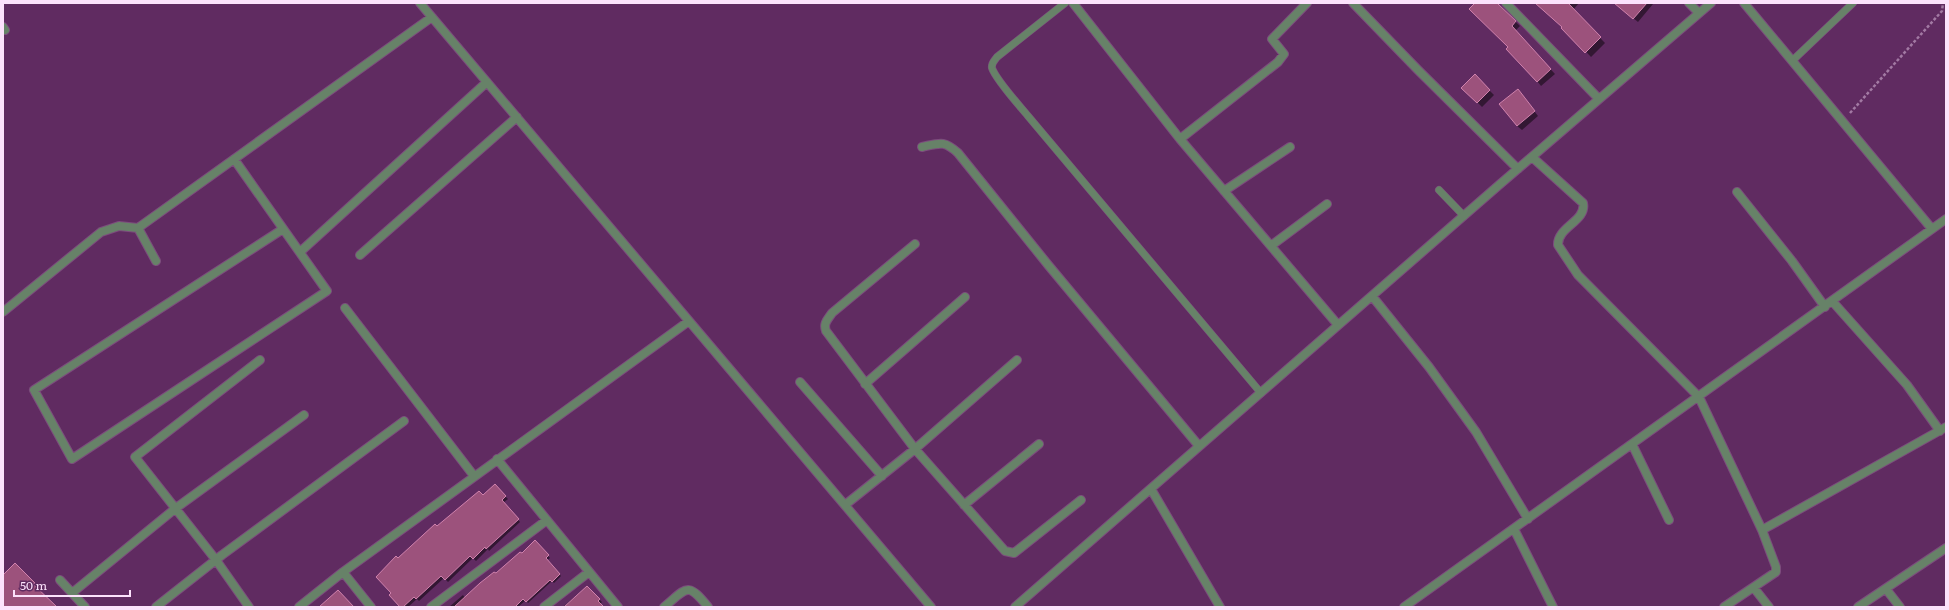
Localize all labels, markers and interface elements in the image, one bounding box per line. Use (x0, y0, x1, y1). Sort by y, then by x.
scale bar (14, 572, 130, 598)
text: 50 m (20, 576, 47, 594)

